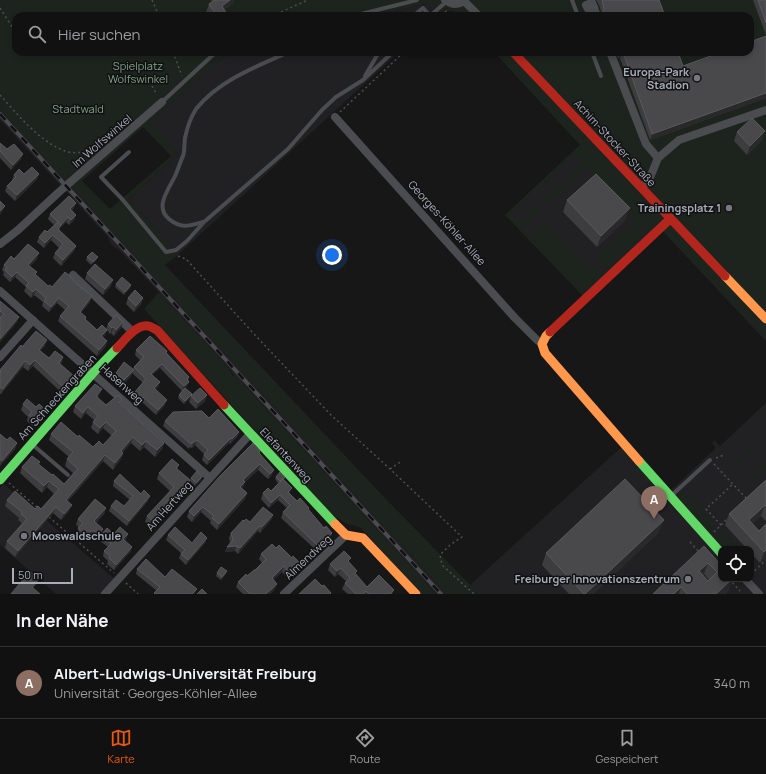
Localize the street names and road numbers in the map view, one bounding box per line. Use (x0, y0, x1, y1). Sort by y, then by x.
street label: Achim-Stocker-Straße (571, 96, 660, 190)
street label: Im Wolfswinkel (69, 111, 135, 171)
street label: Georges-Köhler-Allee (405, 177, 490, 269)
street label: Am Schneckengraben (14, 350, 99, 443)
street label: Hasenweg (97, 360, 147, 407)
street label: Elefantenweg (257, 424, 316, 485)
street label: Am Hertweg (142, 478, 195, 534)
street label: Almendweg (281, 531, 334, 582)

